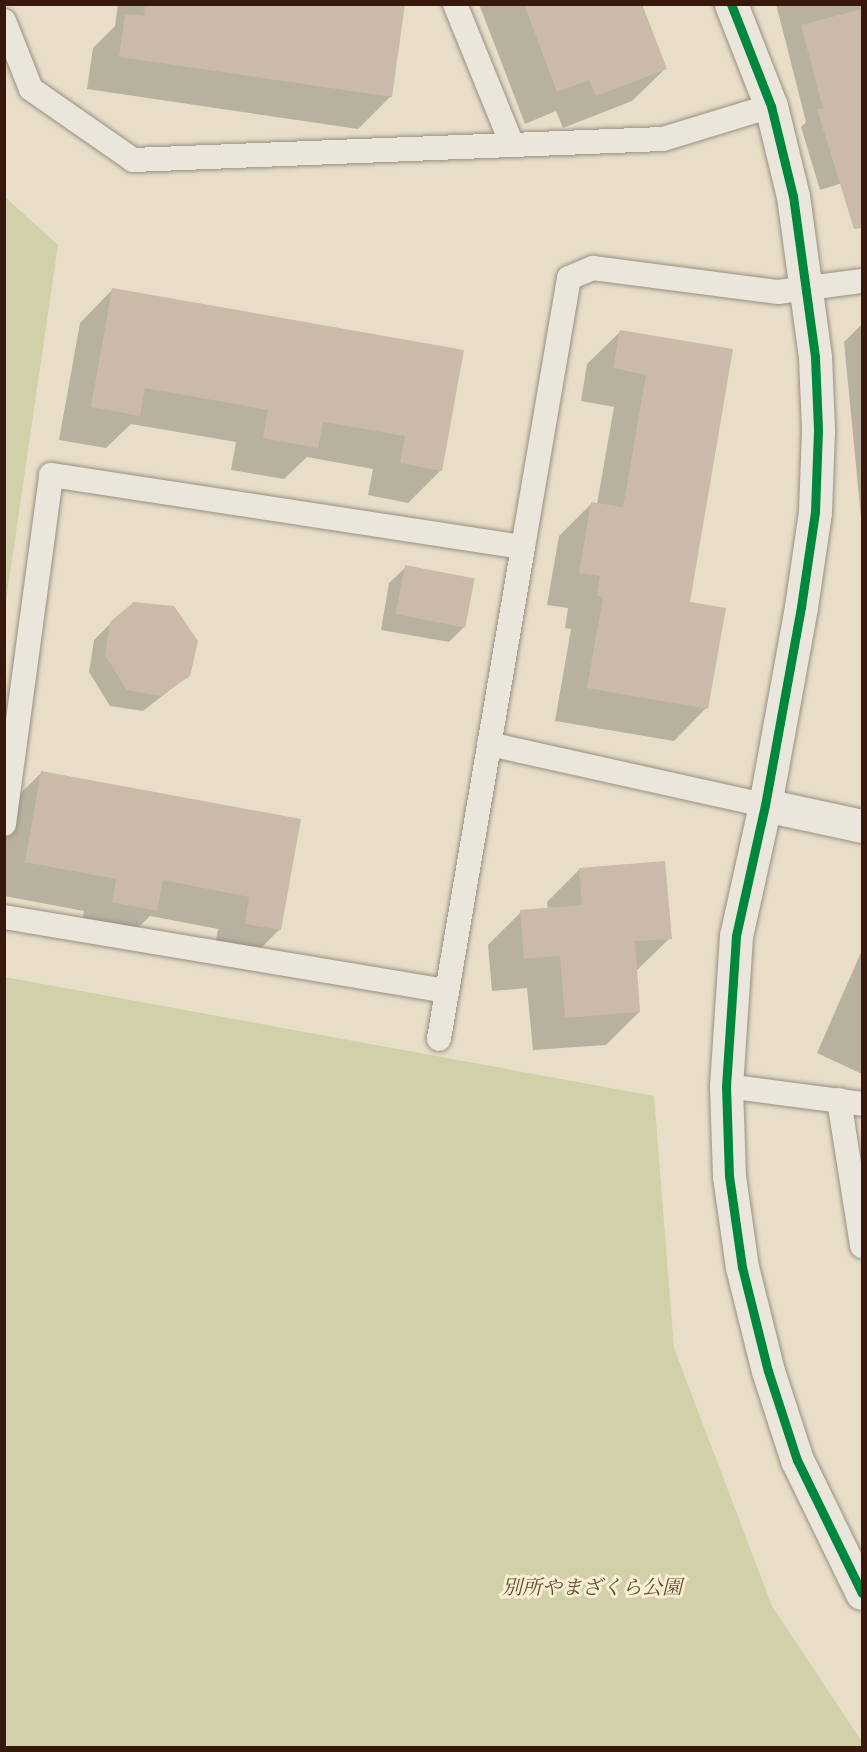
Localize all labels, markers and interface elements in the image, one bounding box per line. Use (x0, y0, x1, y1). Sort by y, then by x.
park label: 別所やまざくら公園 (502, 1574, 682, 1598)

